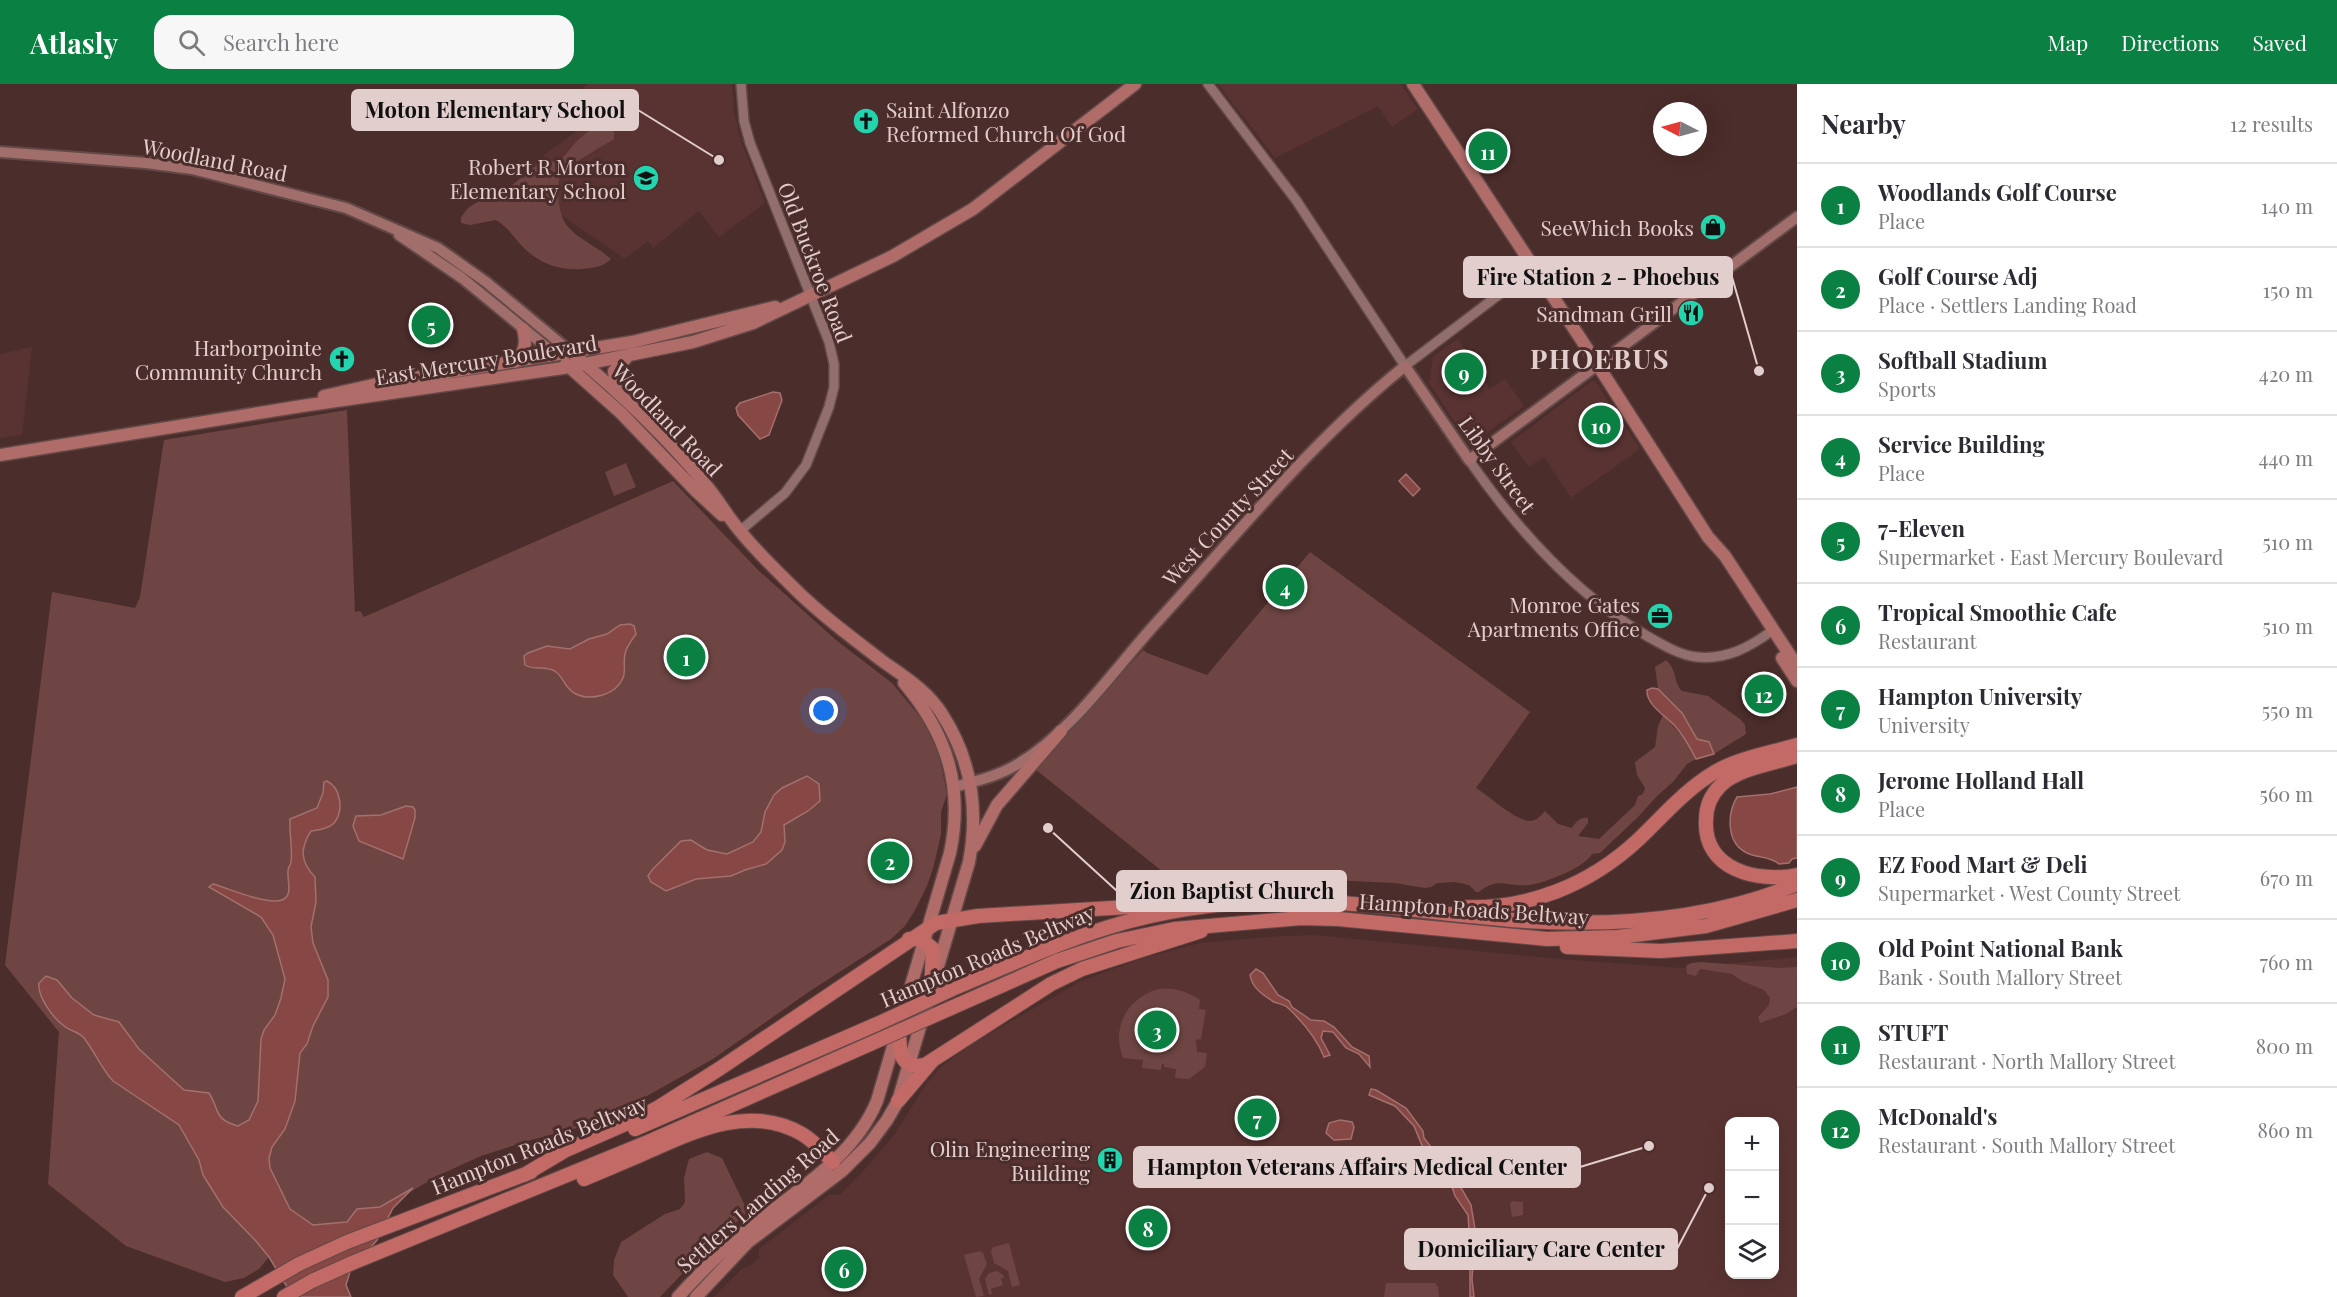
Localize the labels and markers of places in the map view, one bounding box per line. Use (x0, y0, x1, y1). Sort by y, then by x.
callout: Moton Elementary School (352, 90, 638, 130)
place label: Saint Alfonzo Reformed Church Of God (886, 95, 1126, 147)
church icon: Saint Alfonzo Reformed Church Of God (851, 106, 881, 136)
pin: 11 (1468, 128, 1508, 174)
place label: Robert R Morton Elementary School (450, 152, 626, 204)
school or university icon: Robert R Morton Elementary School (631, 163, 661, 193)
shop icon: SeeWhich Books (1698, 212, 1728, 242)
place label: SeeWhich Books (1540, 213, 1694, 241)
callout: Fire Station 2 - Phoebus (1464, 257, 1732, 297)
restaurant icon: Sandman Grill (1676, 298, 1706, 328)
place label: Sandman Grill (1536, 299, 1672, 327)
pin: 5 (412, 302, 450, 348)
place label: Harborpointe Community Church (135, 333, 323, 385)
church icon: Harborpointe Community Church (327, 344, 357, 374)
pin: 9 (1444, 350, 1484, 394)
pin: 10 (1582, 402, 1620, 448)
pin: 4 (1266, 564, 1304, 610)
place label: Monroe Gates Apartments Office (1467, 590, 1640, 642)
office icon: Monroe Gates Apartments Office (1645, 601, 1675, 631)
pin: 1 (666, 634, 706, 680)
pin: 12 (1744, 672, 1784, 716)
pin: 2 (870, 838, 910, 884)
callout: Zion Baptist Church (1117, 871, 1346, 911)
pin: 3 (1138, 1008, 1176, 1052)
pin: 7 (1238, 1096, 1276, 1140)
place label: Olin Engineering Building (930, 1134, 1090, 1186)
building icon: Olin Engineering Building (1095, 1145, 1125, 1175)
callout: Hampton Veterans Affairs Medical Center (1134, 1147, 1580, 1187)
pin: 8 (1128, 1206, 1168, 1250)
callout: Domiciliary Care Center (1405, 1229, 1677, 1269)
pin: 6 (824, 1246, 864, 1292)

